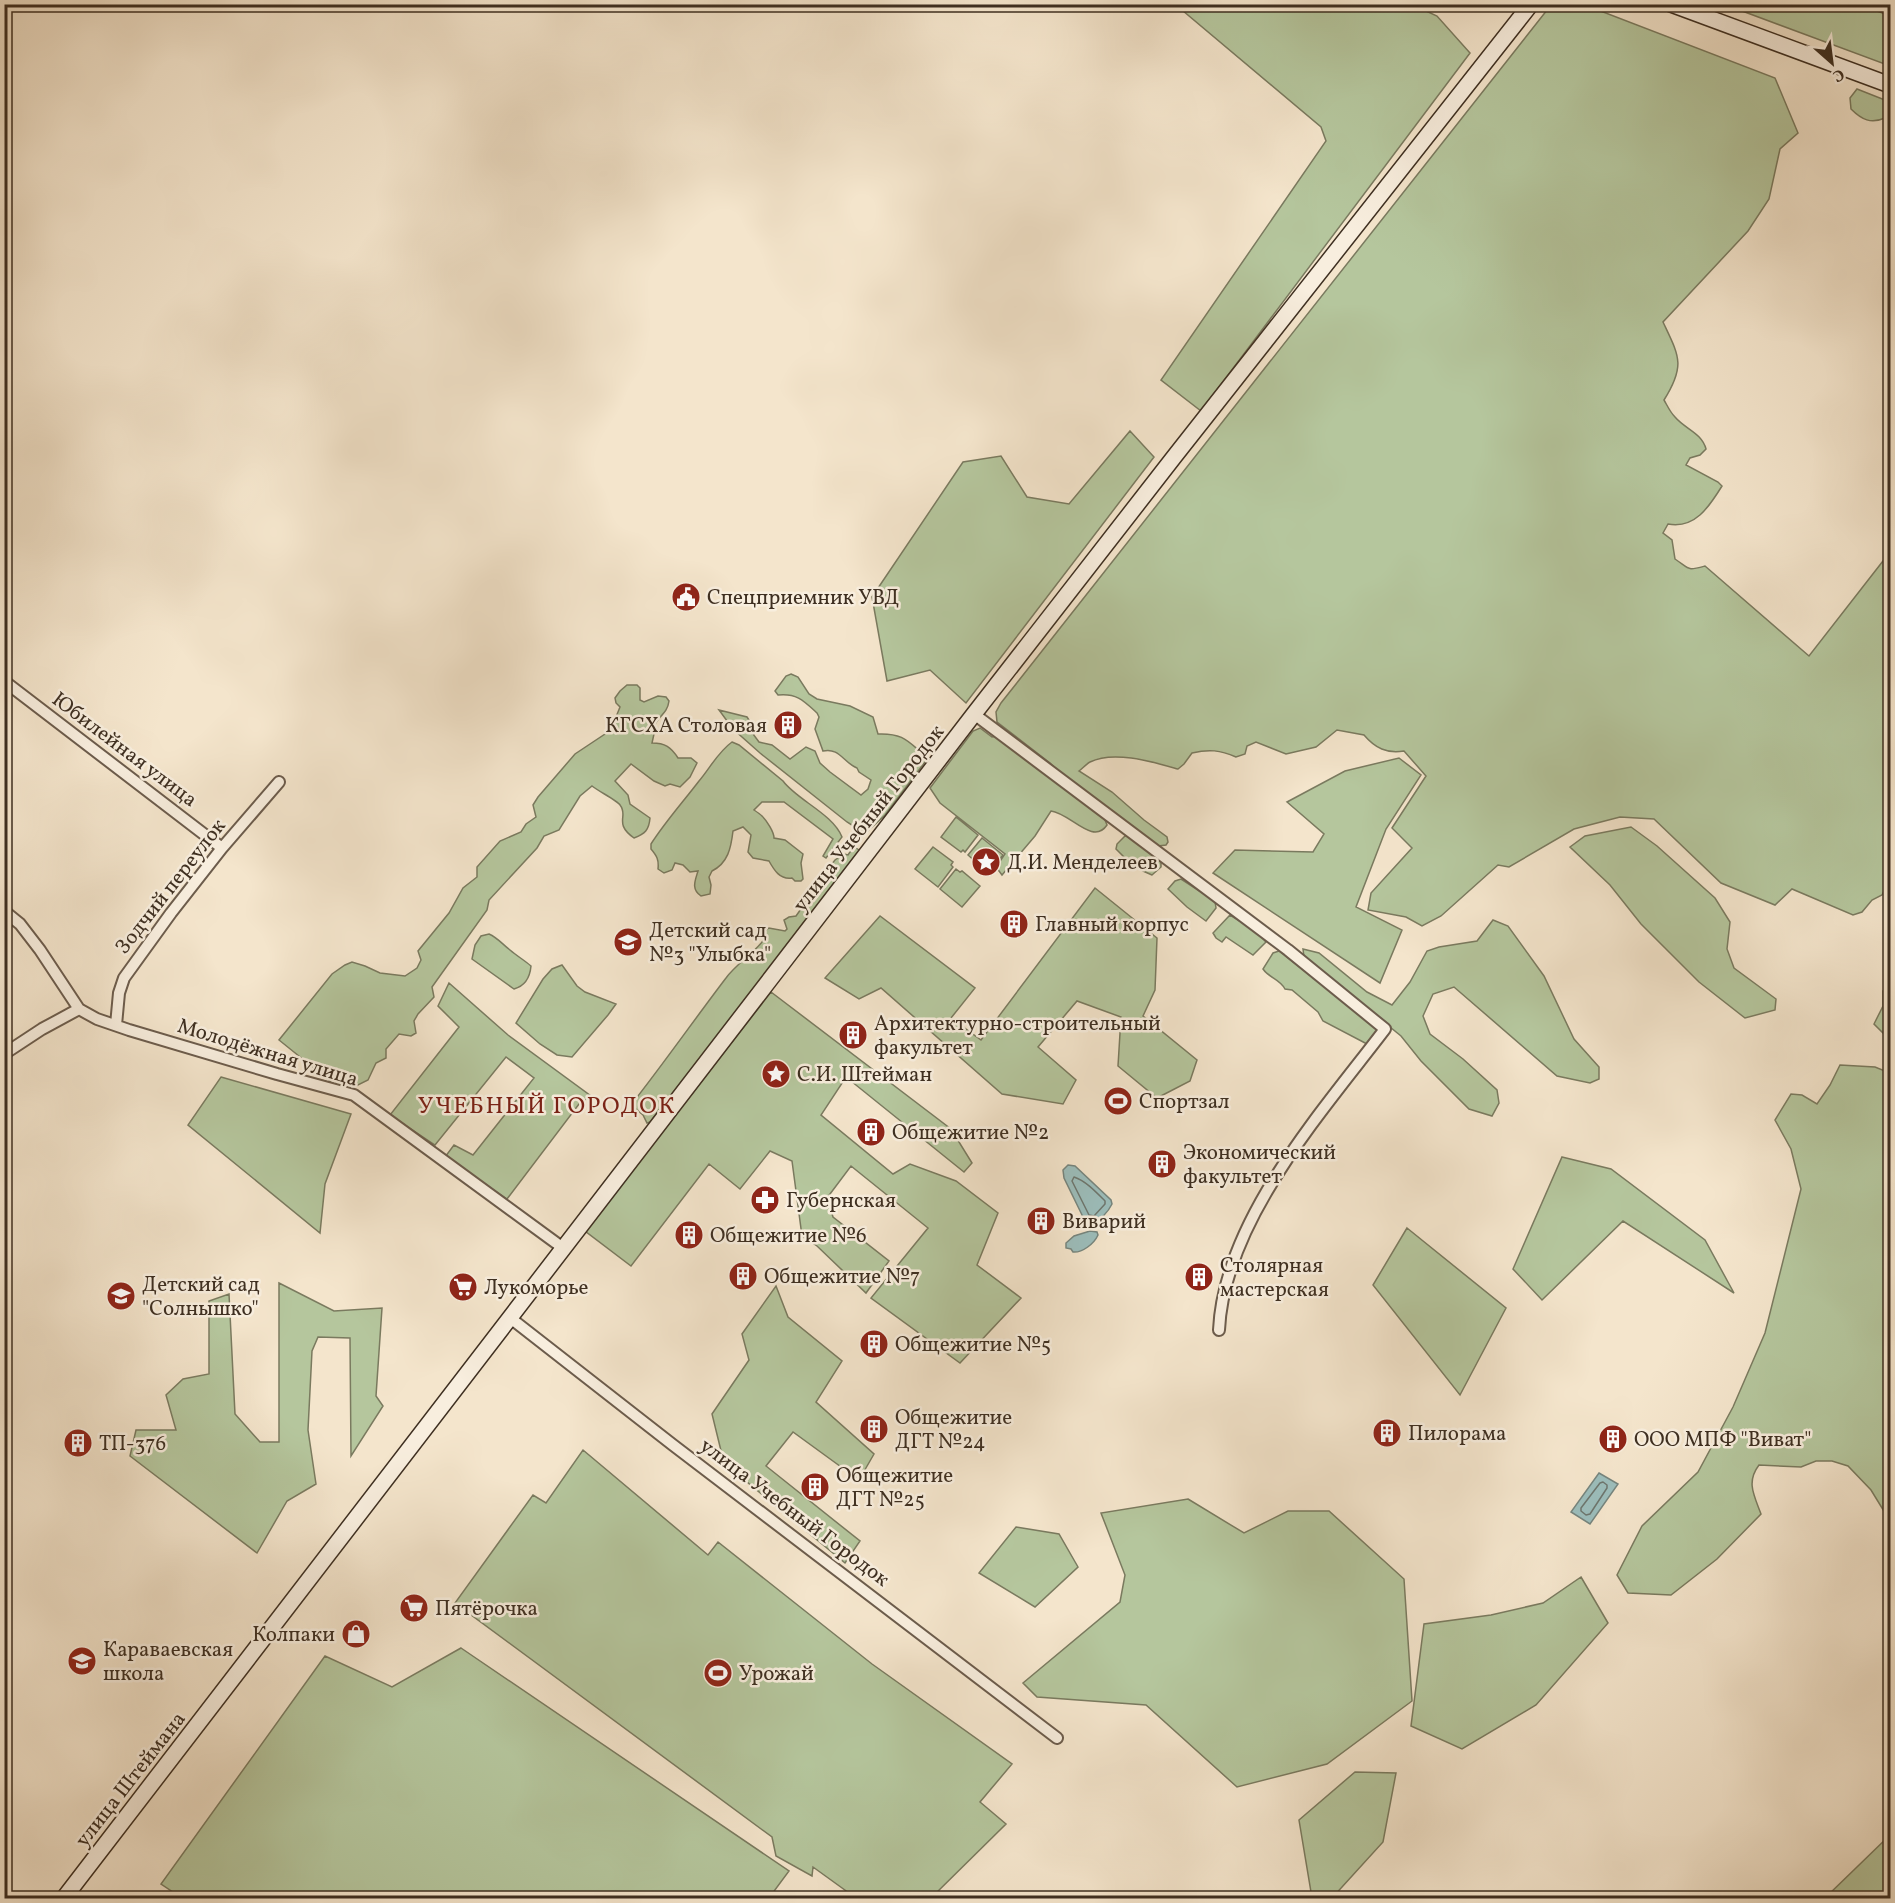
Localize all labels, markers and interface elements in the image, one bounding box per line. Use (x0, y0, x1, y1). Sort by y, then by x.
north arrow (1802, 33, 1862, 93)
text: С (1828, 62, 1848, 87)
public building icon: Спецприемник УВД (670, 581, 702, 613)
place label: Спецприемник УВД (707, 584, 899, 613)
street label: Юбилейная улица (45, 686, 203, 815)
building icon: КГСХА Столовая (772, 709, 804, 741)
place label: КГСХА Столовая (605, 712, 767, 741)
street label: улица Учебный Городок (787, 719, 952, 919)
street label: Зодчий переулок (109, 813, 233, 961)
place icon: Д.И. Менделеев (970, 846, 1002, 878)
place label: Д.И. Менделеев (1007, 849, 1158, 878)
building icon: Главный корпус (998, 908, 1030, 940)
place label: Главный корпус (1035, 911, 1189, 940)
place label: Детский сад №3 "Улыбка" (649, 917, 771, 970)
school or university icon: Детский сад №3 "Улыбка" (612, 926, 644, 958)
place label: Архитектурно-строительный факультет (874, 1010, 1161, 1063)
street label: Молодёжная улица (174, 1012, 362, 1095)
building icon: Архитектурно-строительный факультет (837, 1019, 869, 1051)
place icon: С.И. Штейман (760, 1058, 792, 1090)
place label: С.И. Штейман (797, 1061, 932, 1090)
sports icon: Спортзал (1102, 1085, 1134, 1117)
place label: Спортзал (1139, 1088, 1230, 1117)
district label: УЧЕБНЫЙ ГОРОДОК (418, 1090, 676, 1124)
building icon: Общежитие №2 (855, 1116, 887, 1148)
place label: Общежитие №2 (892, 1119, 1049, 1148)
place label: Экономический факультет (1183, 1139, 1336, 1192)
building icon: Экономический факультет (1146, 1148, 1178, 1180)
pharmacy icon: Губернская (749, 1184, 781, 1216)
place label: Губернская (786, 1187, 896, 1216)
building icon: Виварий (1025, 1205, 1057, 1237)
place label: Виварий (1062, 1208, 1146, 1237)
building icon: Общежитие №6 (673, 1219, 705, 1251)
place label: Общежитие №6 (710, 1222, 867, 1251)
place label: Столярная мастерская (1220, 1252, 1329, 1305)
building icon: Общежитие №7 (727, 1260, 759, 1292)
building icon: Столярная мастерская (1183, 1261, 1215, 1293)
place label: Общежитие №7 (764, 1263, 920, 1292)
place label: Детский сад "Солнышко" (142, 1271, 260, 1324)
supermarket icon: Лукоморье (447, 1271, 479, 1303)
place label: Лукоморье (484, 1274, 588, 1303)
school or university icon: Детский сад "Солнышко" (105, 1280, 137, 1312)
building icon: Общежитие №5 (858, 1328, 890, 1360)
place label: Общежитие №5 (895, 1331, 1051, 1360)
place label: Общежитие ДГТ №24 (895, 1404, 1012, 1457)
building icon: Общежитие ДГТ №24 (858, 1413, 890, 1445)
building icon: Пилорама (1371, 1417, 1403, 1449)
place label: Пилорама (1408, 1420, 1506, 1449)
building icon: ООО МПФ "Виват" (1597, 1423, 1629, 1455)
place label: ООО МПФ "Виват" (1634, 1426, 1811, 1455)
building icon: ТП-376 (62, 1427, 94, 1459)
place label: ТП-376 (99, 1430, 166, 1459)
street label: улица Учебный Городок (693, 1432, 895, 1594)
place label: Общежитие ДГТ №25 (836, 1462, 953, 1515)
building icon: Общежитие ДГТ №25 (799, 1471, 831, 1503)
supermarket icon: Пятёрочка (398, 1592, 430, 1624)
place label: Пятёрочка (435, 1595, 538, 1624)
shop icon: Колпаки (340, 1618, 372, 1650)
place label: Колпаки (252, 1621, 335, 1650)
place label: Караваевская школа (103, 1636, 233, 1689)
school or university icon: Караваевская школа (66, 1645, 98, 1677)
sports icon: Урожай (702, 1657, 734, 1689)
place label: Урожай (739, 1660, 814, 1689)
street label: улица Штеймана (69, 1706, 193, 1854)

